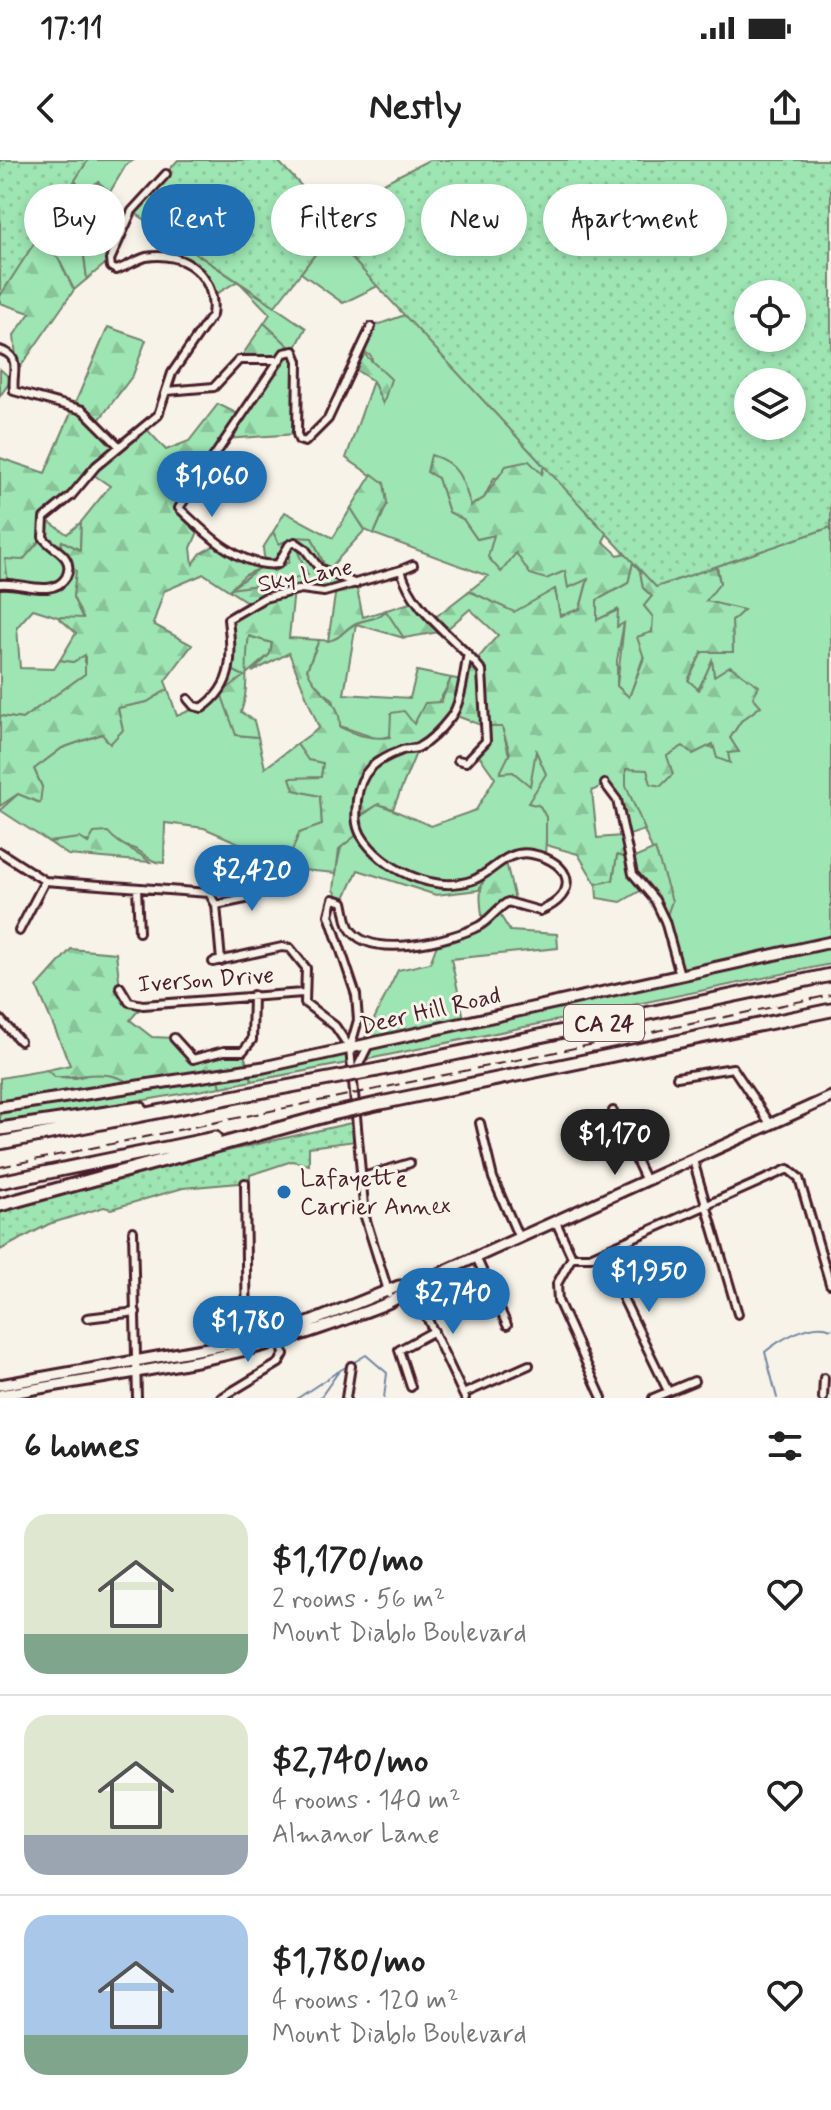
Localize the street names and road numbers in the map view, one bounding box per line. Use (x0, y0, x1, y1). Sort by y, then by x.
street label: Sky Lane (255, 552, 355, 601)
street label: Iverson Drive (137, 960, 275, 1001)
street label: Deer Hill Road (357, 980, 504, 1043)
road number: CA 24 (564, 1005, 644, 1041)

